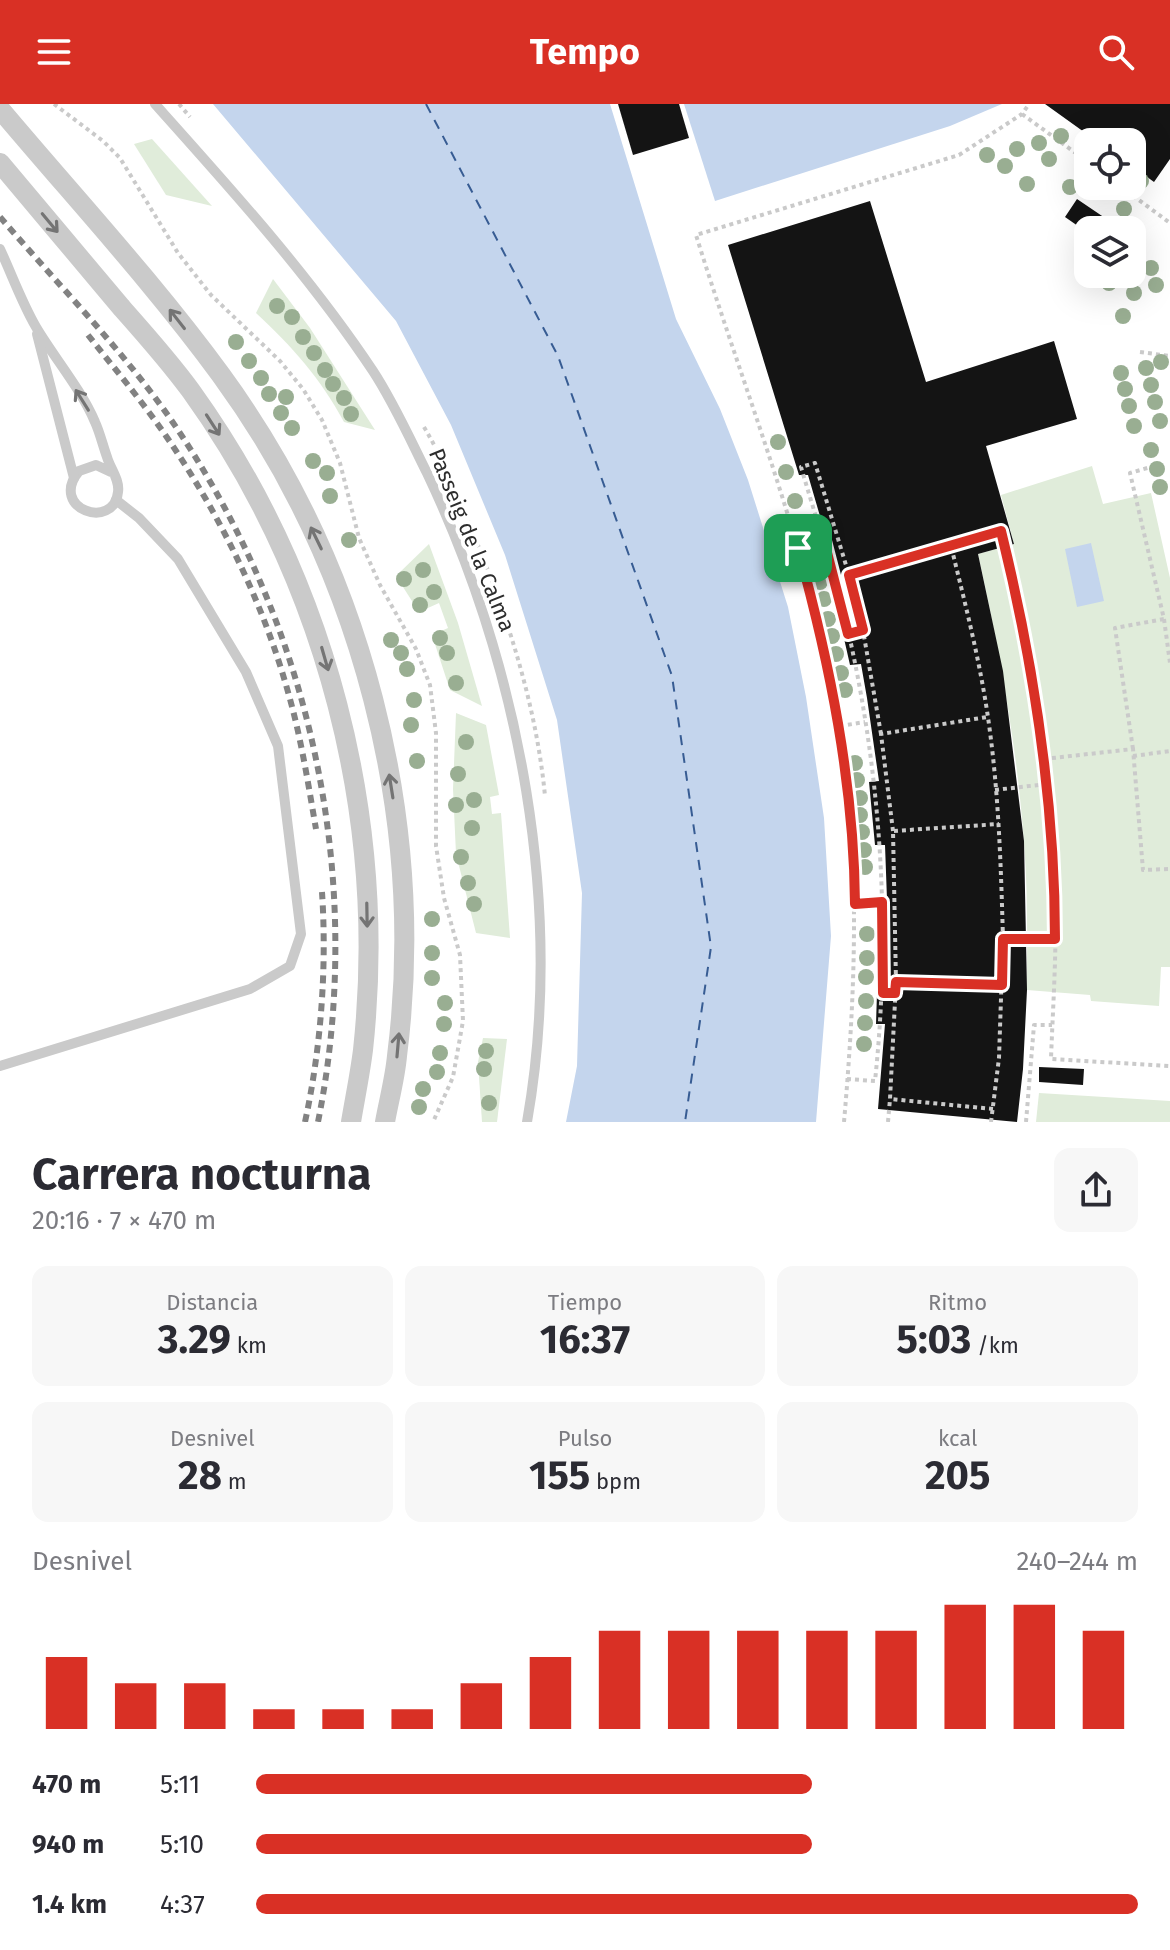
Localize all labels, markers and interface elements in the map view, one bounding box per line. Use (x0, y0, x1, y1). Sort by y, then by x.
icon: menu (32, 30, 76, 74)
text: Tempo (530, 30, 640, 74)
icon: search (1094, 30, 1138, 74)
map controls (1074, 128, 1146, 288)
button: locate (1074, 128, 1146, 200)
one-way arrow (41, 212, 59, 233)
button: layers (1074, 216, 1146, 288)
one-way arrow (168, 309, 186, 330)
one-way arrow (73, 389, 89, 412)
one-way arrow (206, 413, 222, 436)
street label: Passeig de la Calma (423, 444, 521, 636)
pin (764, 514, 832, 582)
one-way arrow (308, 526, 323, 550)
icon: arrive (776, 526, 820, 570)
one-way arrow (318, 646, 333, 672)
one-way arrow (383, 774, 398, 799)
one-way arrow (360, 901, 375, 928)
one-way arrow (391, 1032, 406, 1059)
text: Carrera nocturna (32, 1148, 371, 1201)
button: share (1054, 1148, 1138, 1232)
text: 20:16 · 7 × 470 m (32, 1205, 216, 1236)
text: Distancia (166, 1289, 258, 1316)
text: Tiempo (548, 1289, 622, 1316)
text: Ritmo (928, 1289, 987, 1316)
text: 3.29 (158, 1316, 231, 1364)
text: 16:37 (540, 1316, 630, 1364)
text: 5:03 (897, 1316, 971, 1364)
text: km (231, 1332, 267, 1359)
text: /km (971, 1332, 1019, 1359)
text: Desnivel (170, 1425, 255, 1452)
text: Pulso (558, 1425, 612, 1452)
text: kcal (938, 1425, 977, 1452)
text: 28 (178, 1452, 222, 1500)
text: 155 (529, 1452, 590, 1500)
text: 205 (925, 1452, 990, 1500)
text: m (222, 1468, 247, 1495)
text: bpm (590, 1468, 641, 1495)
text: Desnivel (32, 1546, 132, 1577)
text: 240–244 m (1017, 1546, 1138, 1577)
text: 470 m (32, 1769, 101, 1800)
text: 5:11 (160, 1769, 200, 1800)
text: 940 m (32, 1829, 104, 1860)
text: 5:10 (160, 1829, 204, 1860)
text: 1.4 km (32, 1889, 107, 1920)
text: 4:37 (160, 1889, 205, 1920)

